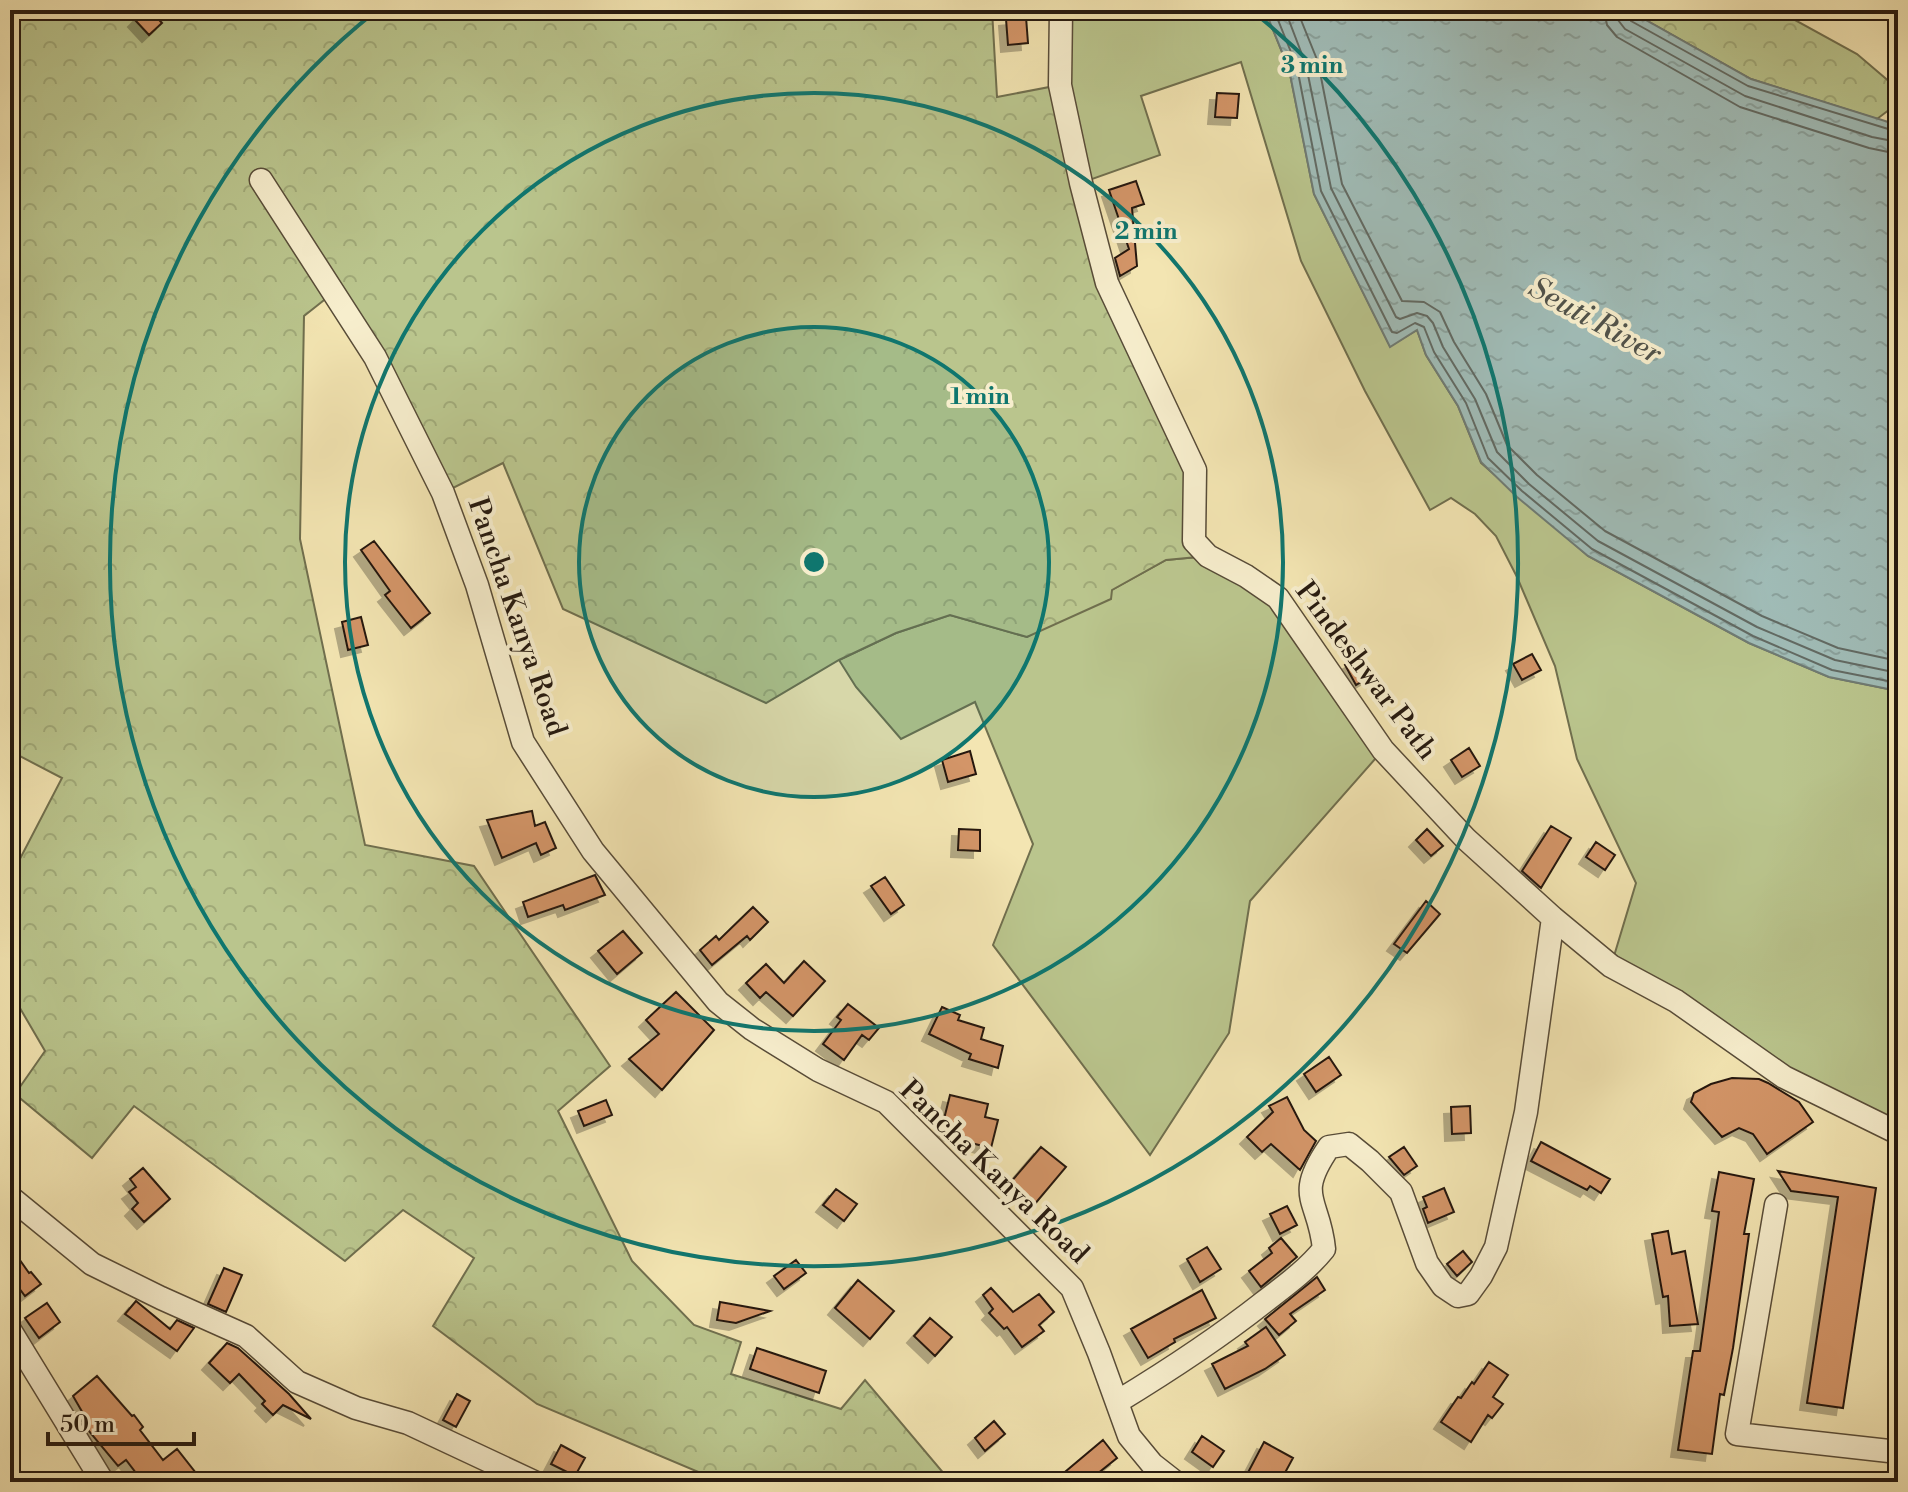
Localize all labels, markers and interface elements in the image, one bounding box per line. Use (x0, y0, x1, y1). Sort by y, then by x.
text: 3 min (1281, 51, 1344, 81)
text: 2 min (1114, 217, 1178, 247)
water label: Seuti River (1522, 269, 1669, 374)
text: 1 min (950, 382, 1010, 412)
street label: Pancha Kanya Road (460, 493, 574, 741)
centre of rings (800, 548, 828, 576)
street label: Pindeshwar Path (1288, 575, 1445, 767)
street label: Pancha Kanya Road (892, 1073, 1096, 1271)
scale bar (48, 1396, 194, 1446)
text: 50 m (60, 1410, 115, 1440)

